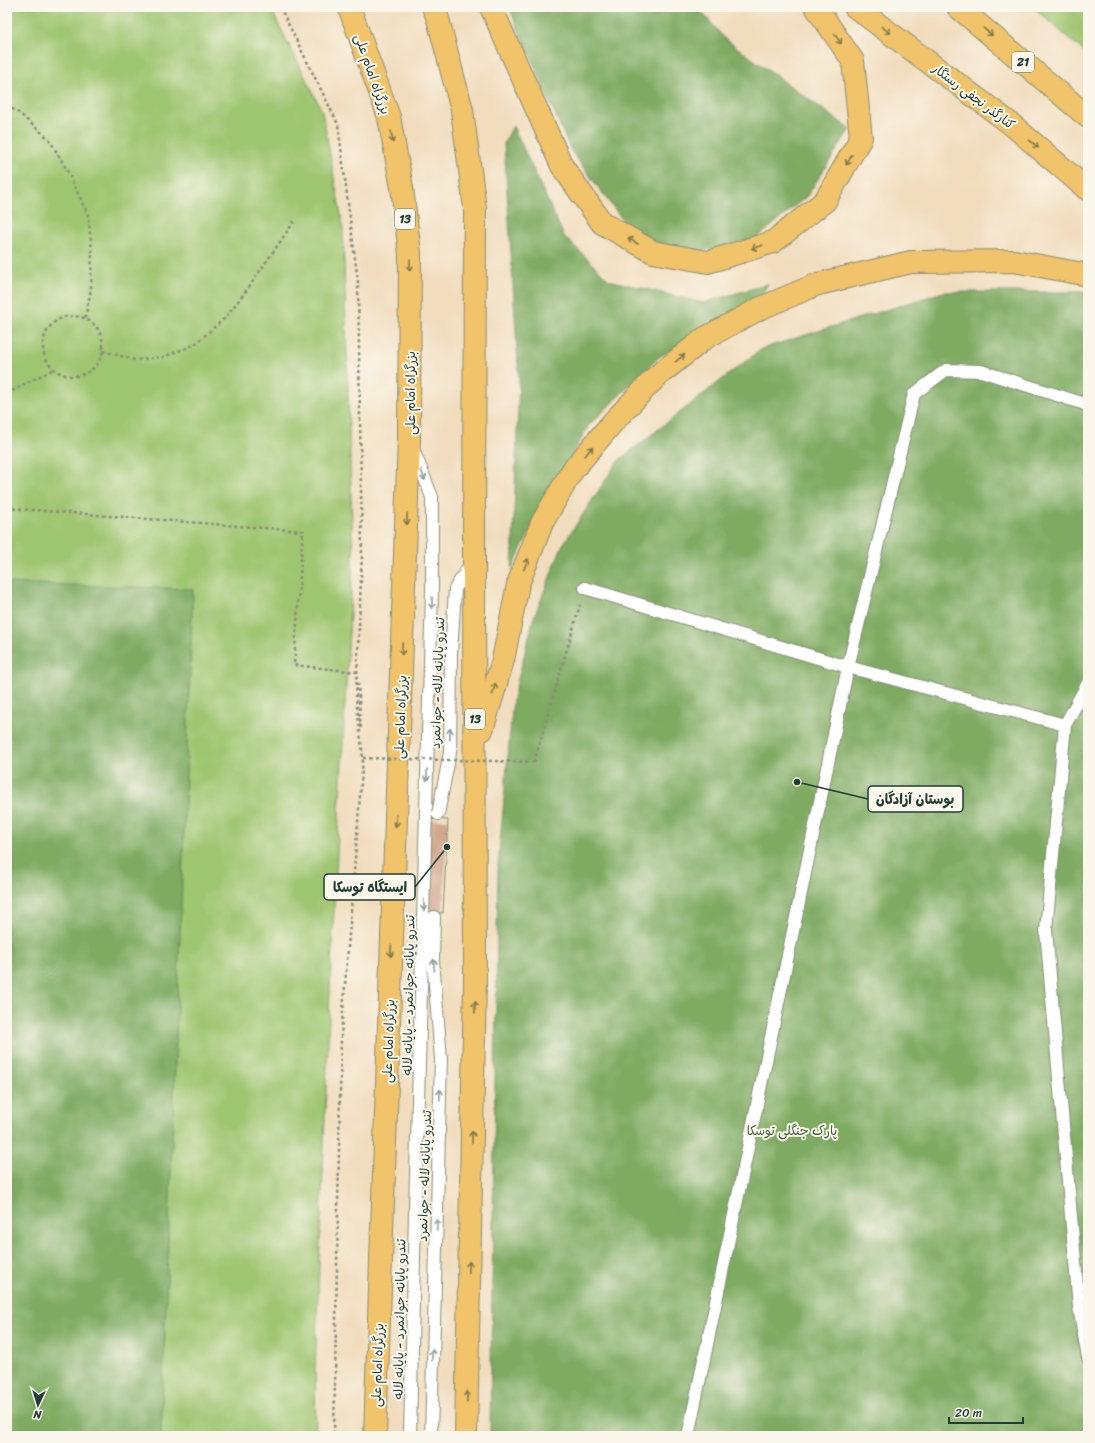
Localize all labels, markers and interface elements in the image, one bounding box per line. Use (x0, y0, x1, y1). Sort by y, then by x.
one-way arrow (881, 26, 892, 35)
one-way arrow (983, 28, 993, 37)
street label: بزرگراه امام علی (348, 31, 397, 118)
one-way arrow (834, 33, 842, 44)
road number: 21 (1012, 52, 1034, 72)
street label: کنارگذر نجفی رستگار (926, 57, 1021, 136)
one-way arrow (389, 130, 397, 143)
one-way arrow (1029, 139, 1039, 148)
one-way arrow (844, 154, 852, 166)
road number: 13 (395, 209, 415, 229)
one-way arrow (627, 236, 639, 244)
one-way arrow (751, 244, 764, 251)
one-way arrow (406, 258, 414, 271)
street label: بزرگراه امام علی (399, 351, 422, 435)
one-way arrow (674, 354, 685, 362)
one-way arrow (585, 445, 594, 456)
one-way arrow (420, 468, 428, 480)
one-way arrow (403, 512, 410, 525)
one-way arrow (523, 558, 530, 570)
one-way arrow (428, 596, 436, 609)
street label: تندرو پایانه لاله - جوانمرد (424, 617, 451, 749)
one-way arrow (398, 642, 406, 655)
street label: بزرگراه امام علی (388, 675, 413, 759)
one-way arrow (491, 683, 498, 696)
road number: 13 (465, 709, 485, 729)
one-way arrow (446, 728, 454, 741)
one-way arrow (423, 768, 431, 781)
callout: بوستان آزادگان (868, 786, 963, 812)
text: بوستان آزادگان (876, 787, 954, 812)
one-way arrow (392, 814, 400, 827)
callout: ایستگاه توسکا (324, 874, 415, 900)
text: ایستگاه توسکا (333, 875, 408, 900)
one-way arrow (420, 898, 428, 911)
street label: تندرو پایانه جوانمرد - پایانه لاله (396, 914, 421, 1076)
one-way arrow (388, 944, 395, 957)
one-way arrow (430, 959, 437, 972)
street label: بزرگراه امام علی (376, 999, 401, 1083)
one-way arrow (471, 1001, 479, 1014)
one-way arrow (436, 1089, 444, 1102)
street label: تندرو پایانه لاله - جوانمرد (411, 1110, 438, 1242)
park label: پارک جنگلی توسکا (747, 1119, 837, 1142)
one-way arrow (468, 1131, 476, 1144)
one-way arrow (433, 1219, 440, 1232)
street label: تندرو پایانه جوانمرد - پایانه لاله (387, 1238, 412, 1400)
one-way arrow (465, 1261, 473, 1274)
street label: بزرگراه امام علی (365, 1323, 390, 1407)
one-way arrow (429, 1349, 436, 1362)
north arrow (18, 1385, 58, 1425)
one-way arrow (463, 1391, 470, 1404)
scale bar (949, 1399, 1023, 1425)
text: 20 m (955, 1402, 982, 1424)
text: N (32, 1405, 43, 1424)

